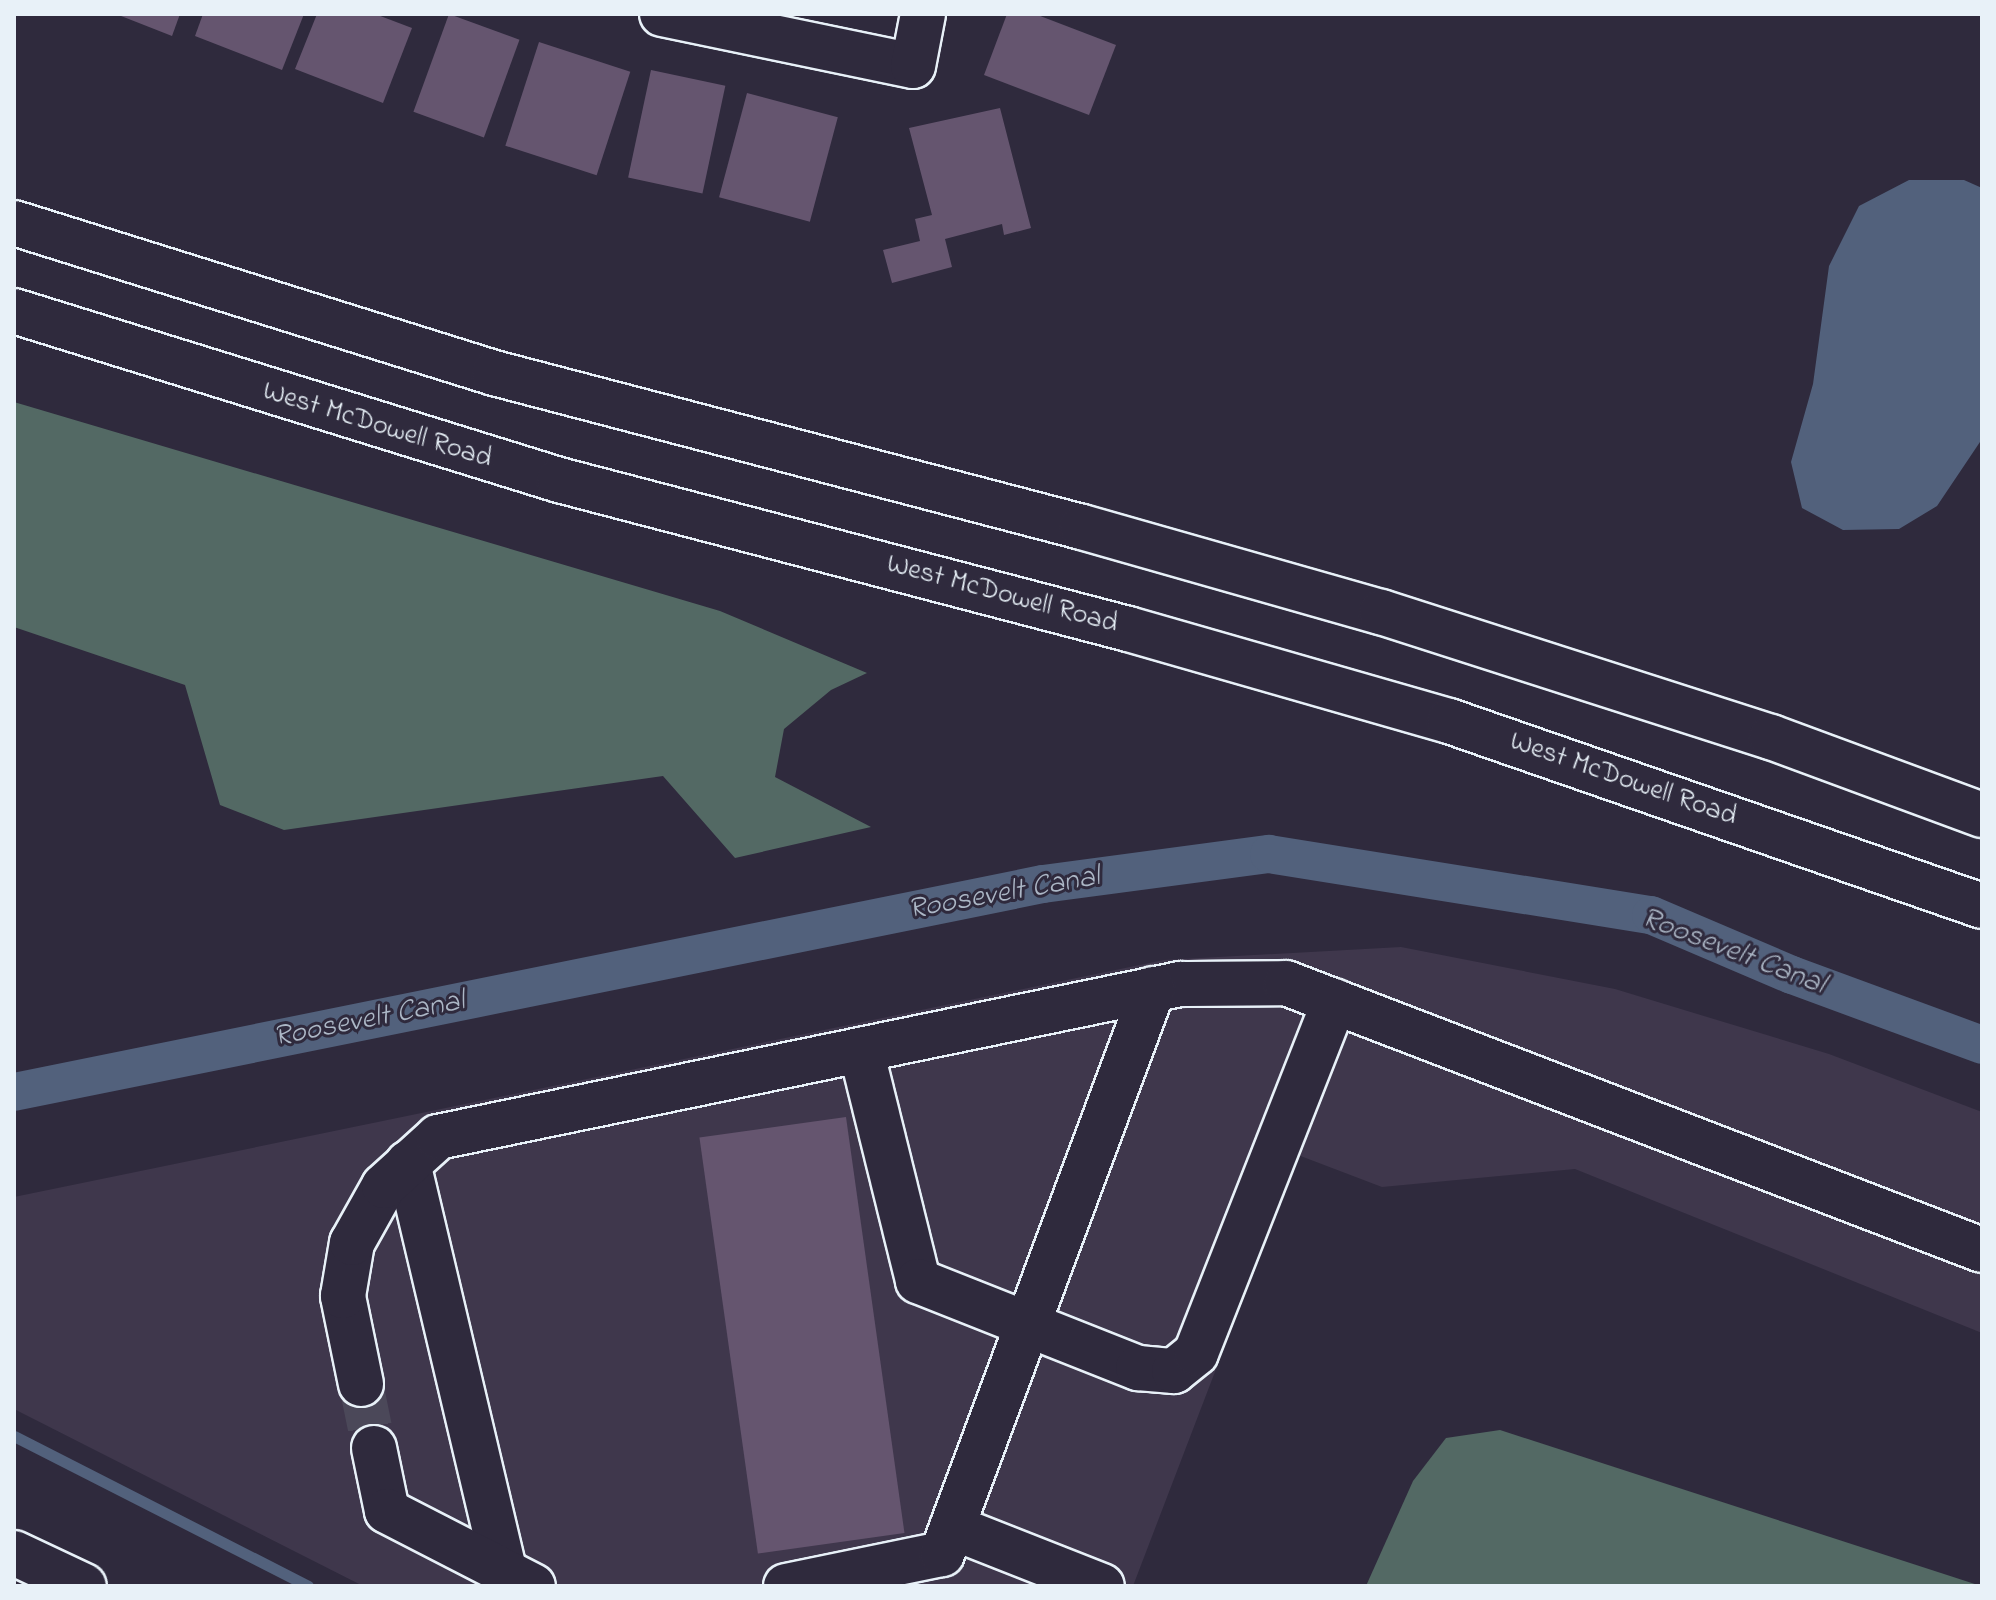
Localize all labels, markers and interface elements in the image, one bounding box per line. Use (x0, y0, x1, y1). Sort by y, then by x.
street label: West McDowell Road (258, 375, 496, 477)
street label: West McDowell Road (883, 548, 1121, 642)
street label: West McDowell Road (1505, 725, 1741, 835)
water label: Roosevelt Canal (905, 859, 1103, 929)
water label: Roosevelt Canal (1636, 900, 1830, 1004)
water label: Roosevelt Canal (270, 984, 468, 1056)

